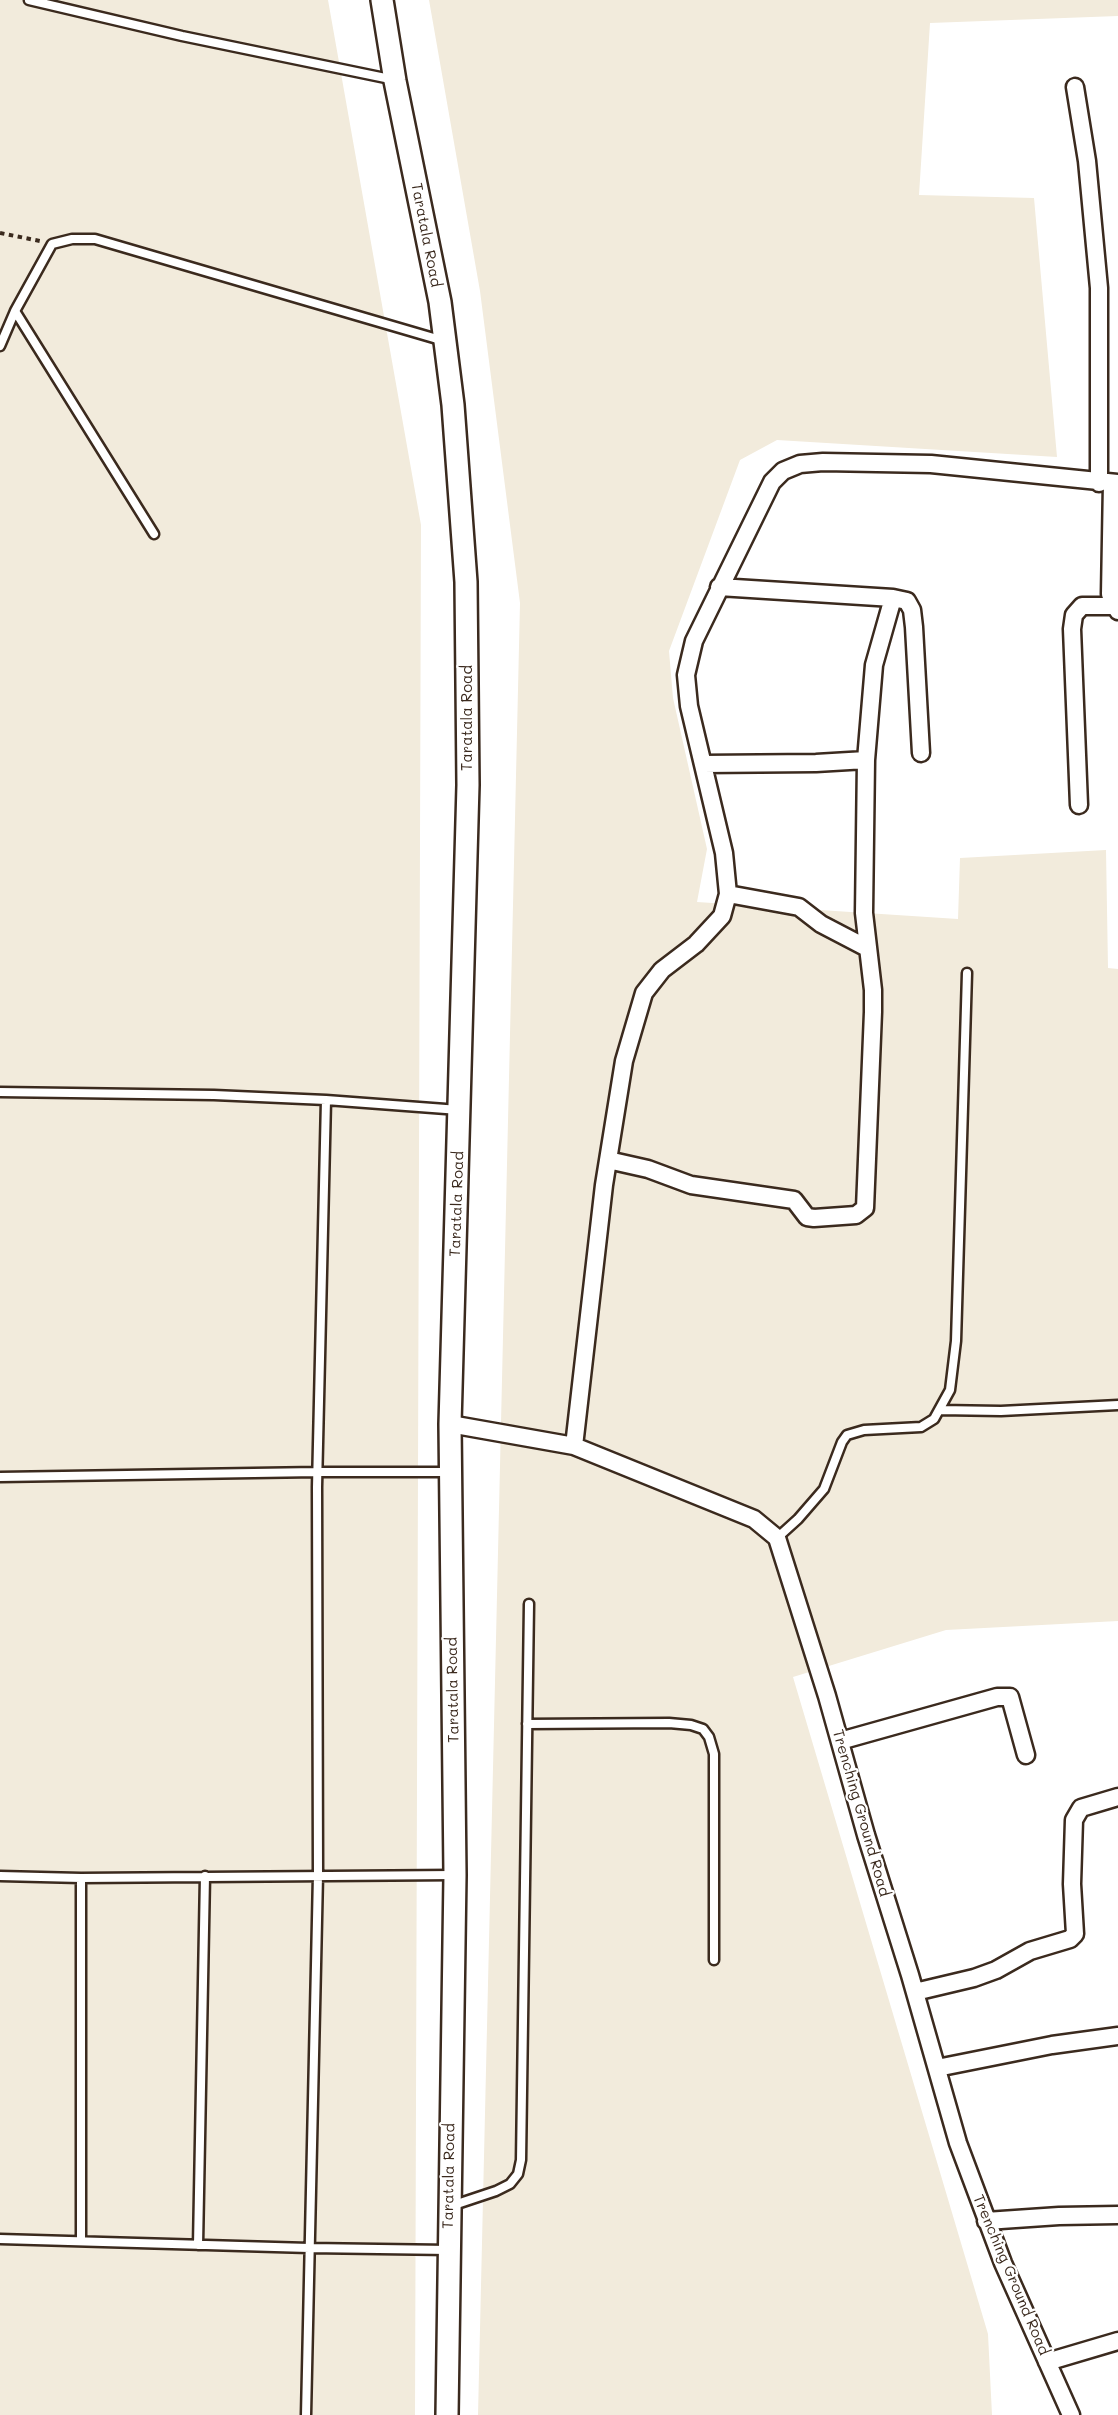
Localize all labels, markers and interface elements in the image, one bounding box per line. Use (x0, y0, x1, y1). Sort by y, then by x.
street label: Taratala Road (407, 181, 445, 289)
street label: Taratala Road (458, 665, 476, 771)
street label: Taratala Road (446, 1151, 468, 1257)
street label: Taratala Road (443, 1637, 463, 1743)
street label: Trenching Ground Road (829, 1727, 893, 1899)
street label: Taratala Road (439, 2123, 459, 2229)
street label: Trenching Ground Road (969, 2192, 1053, 2358)

